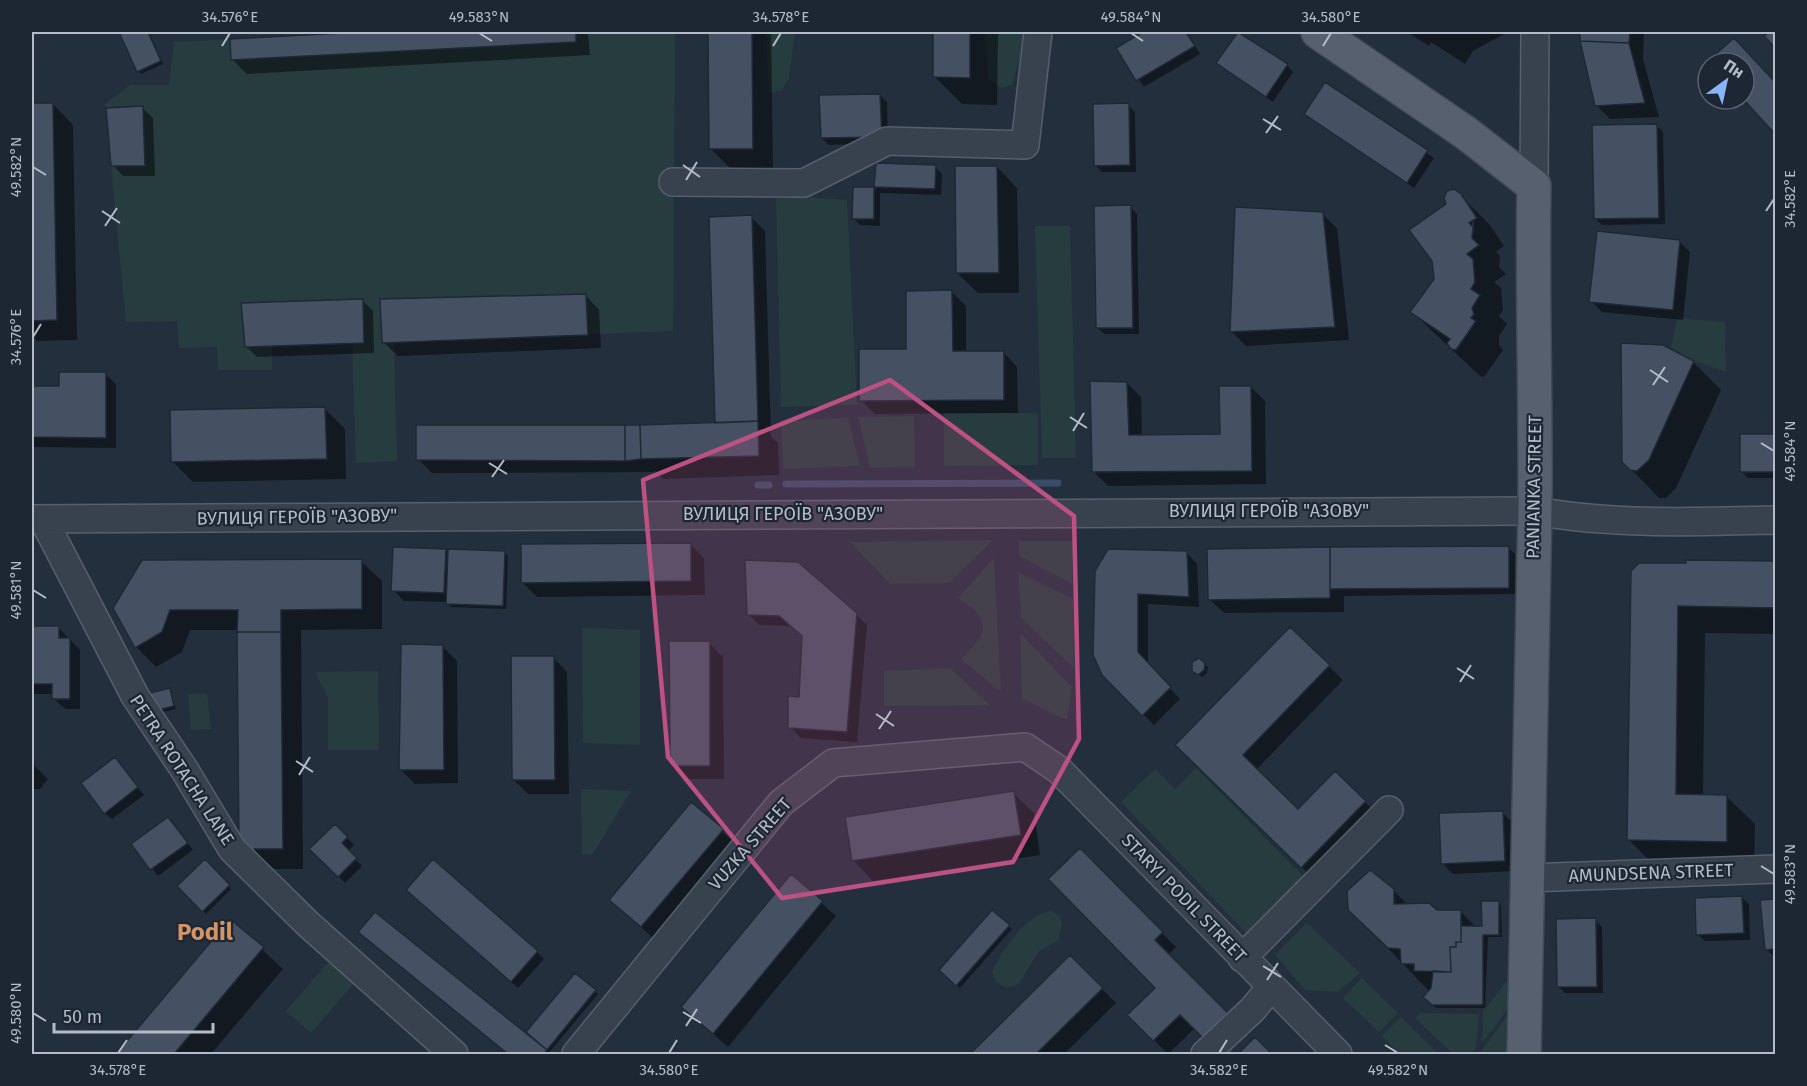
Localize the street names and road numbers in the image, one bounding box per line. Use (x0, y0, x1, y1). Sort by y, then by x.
street label: PANIANKA STREET (1522, 414, 1546, 559)
street label: ВУЛИЦЯ ГЕРОЇВ "АЗОВУ" (1169, 500, 1369, 522)
street label: ВУЛИЦЯ ГЕРОЇВ "АЗОВУ" (683, 503, 883, 525)
street label: ВУЛИЦЯ ГЕРОЇВ "АЗОВУ" (197, 504, 397, 530)
street label: PETRA ROTACHA LANE (125, 691, 239, 849)
street label: VUZKA STREET (704, 793, 796, 895)
street label: STARYI PODIL STREET (1117, 829, 1252, 967)
street label: AMUNDSENA STREET (1568, 859, 1735, 887)

